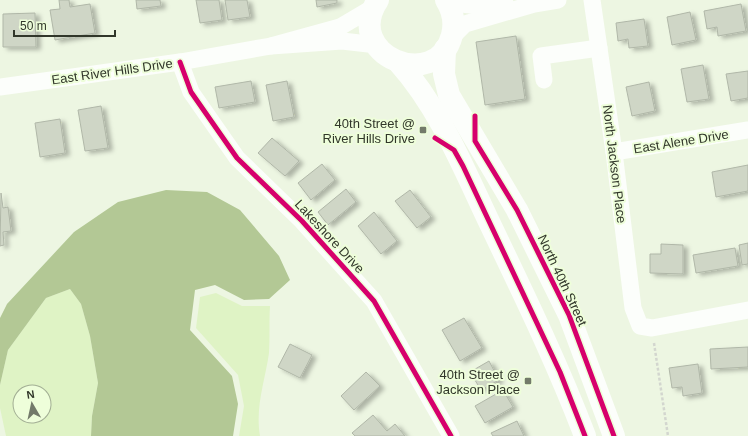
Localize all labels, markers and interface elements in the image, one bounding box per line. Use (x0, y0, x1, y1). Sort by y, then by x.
scale bar (14, 12, 115, 38)
text: 50 m (20, 19, 47, 33)
street label: East River Hills Drive (51, 56, 174, 87)
street label: North Jackson Place (600, 104, 629, 224)
place label: 40th Street @ River Hills Drive (323, 116, 415, 146)
marker: 40th Street @ River Hills Drive (418, 125, 428, 135)
street label: East Alene Drive (632, 127, 730, 156)
street label: Lakeshore Drive (292, 197, 367, 276)
street label: North 40th Street (535, 232, 590, 329)
place label: 40th Street @ Jackson Place (436, 367, 520, 397)
marker: 40th Street @ Jackson Place (523, 376, 533, 386)
north arrow (12, 384, 52, 424)
text: N (26, 388, 35, 401)

